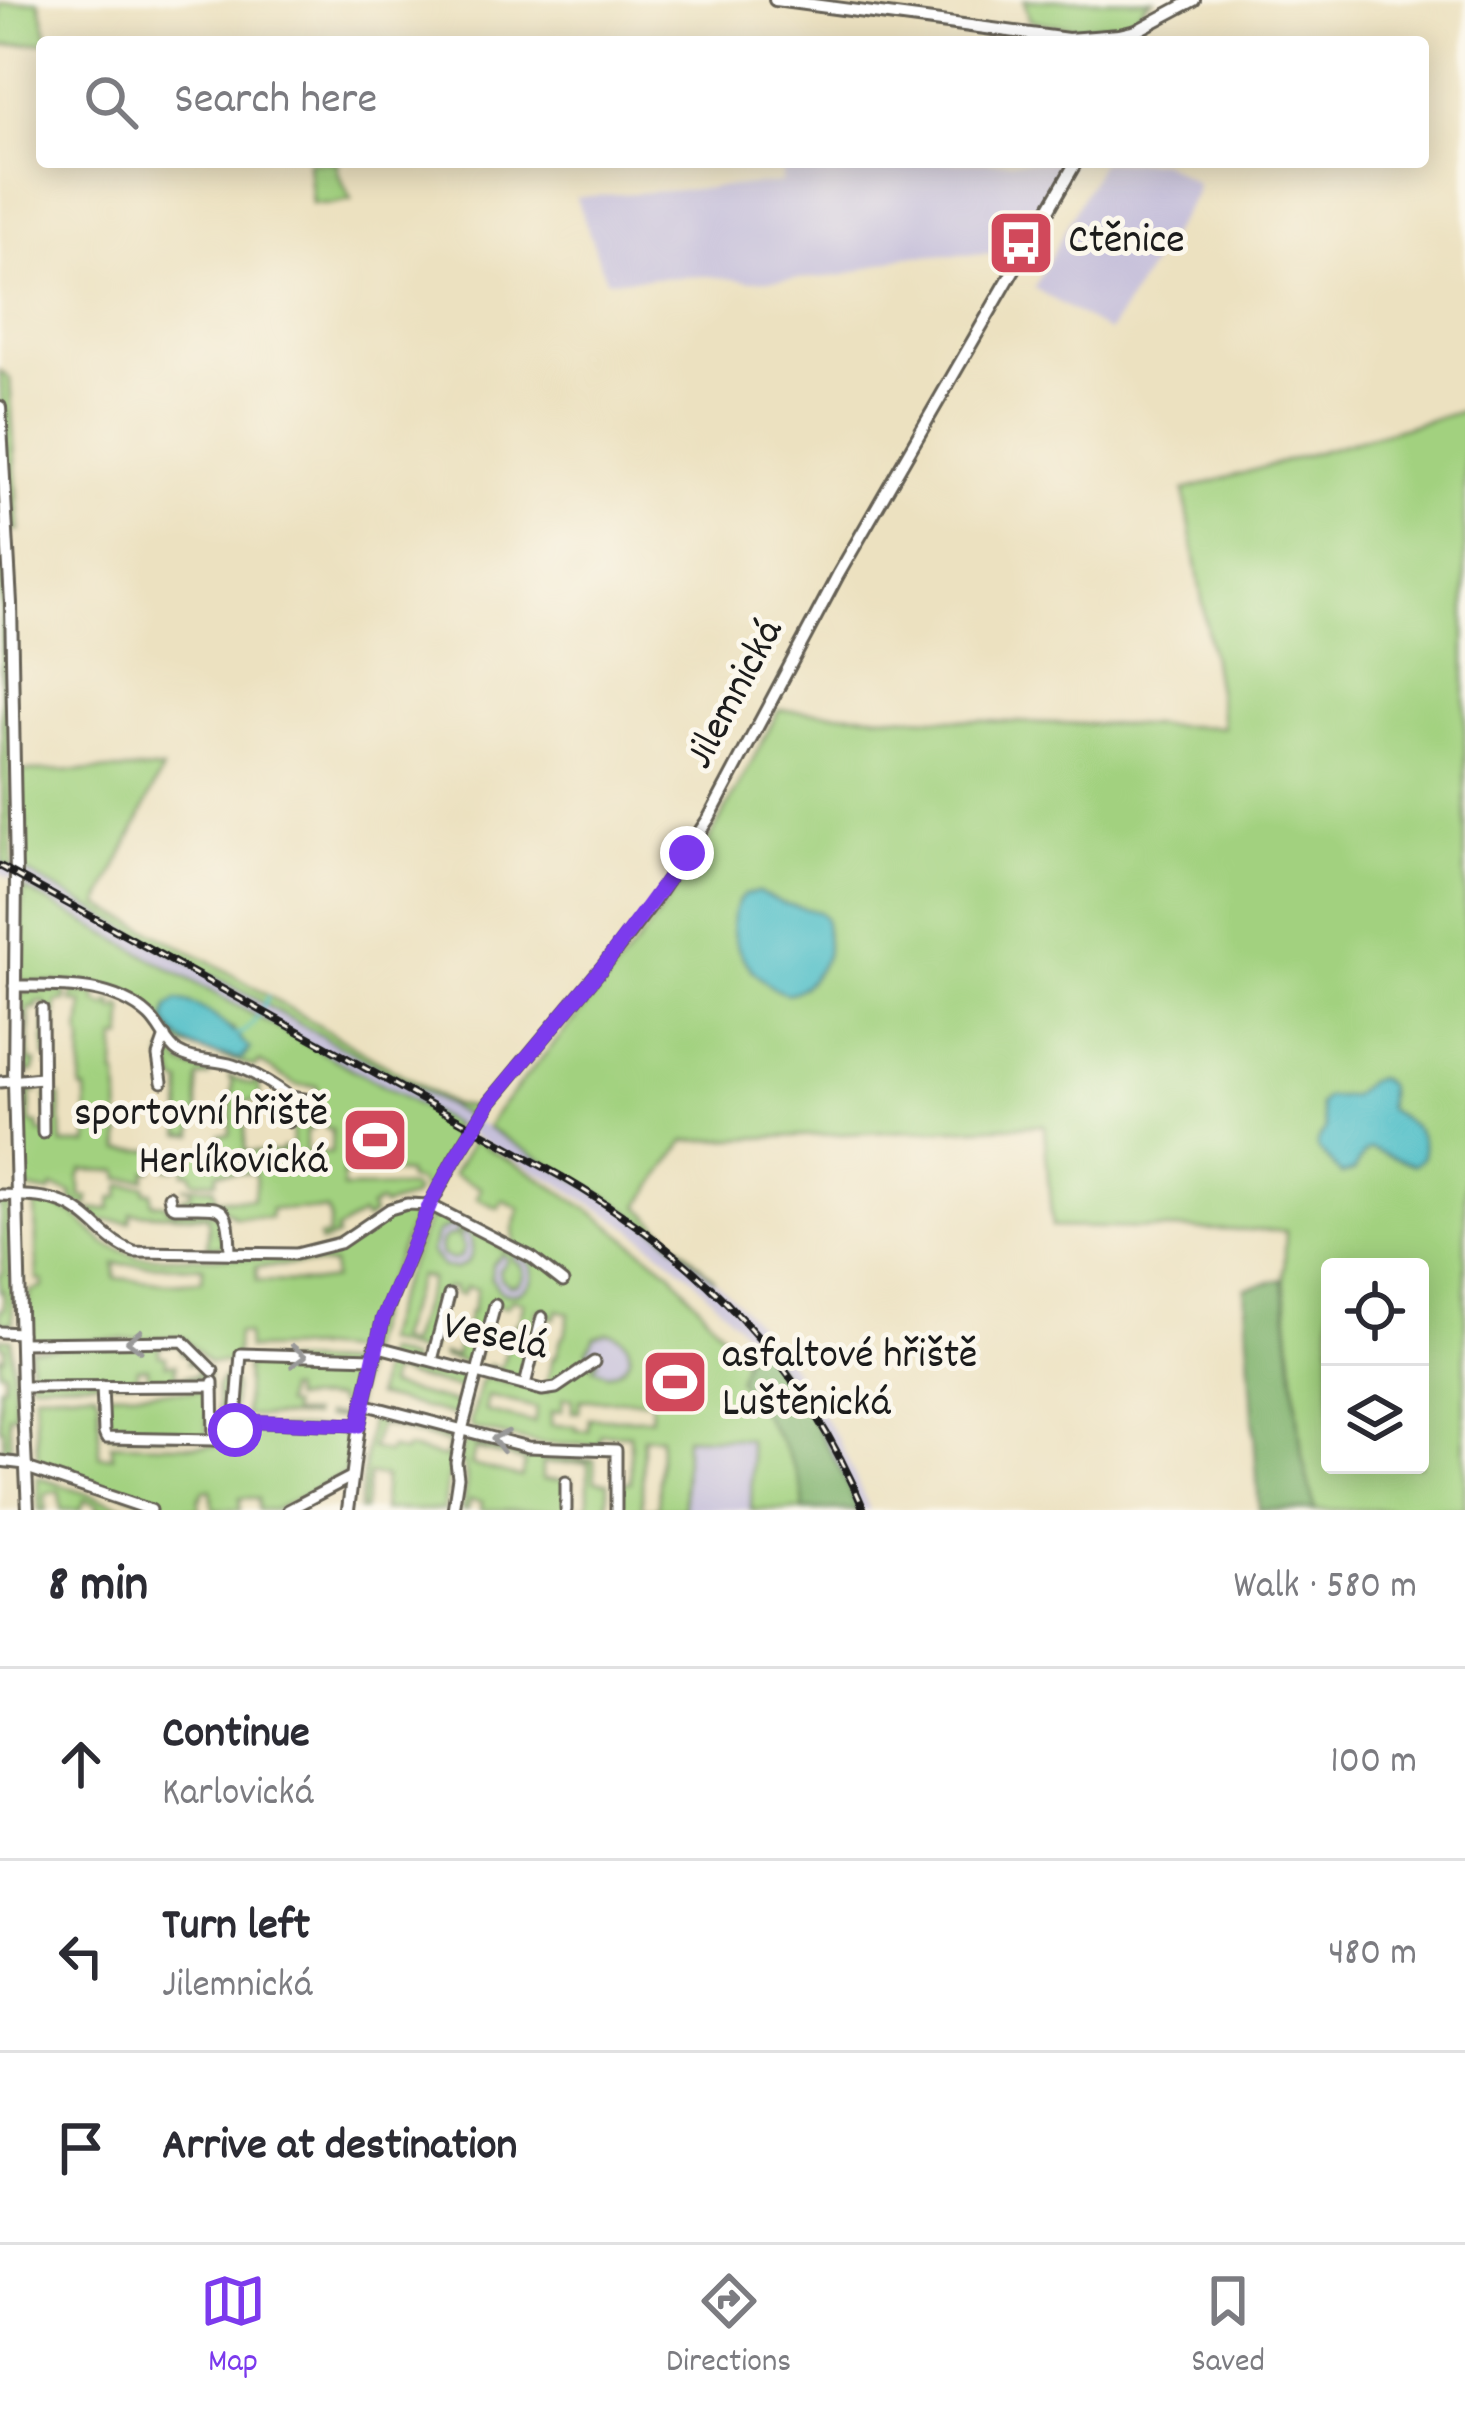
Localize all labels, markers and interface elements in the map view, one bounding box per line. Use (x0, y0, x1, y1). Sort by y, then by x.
search box (36, 36, 1429, 168)
icon: search (78, 69, 144, 135)
text: Search here (174, 70, 377, 134)
bus stop icon: Ctěnice (986, 208, 1056, 278)
place label: Ctěnice (1068, 213, 1185, 273)
street label: Jilemnická (672, 609, 802, 781)
route end (660, 826, 714, 880)
place label: sportovní hřiště Herlíkovická (74, 1086, 328, 1194)
sports icon: sportovní hřiště Herlíkovická (340, 1105, 410, 1175)
map controls (1321, 1258, 1429, 1474)
button: locate (1321, 1258, 1429, 1366)
street label: Veselá (437, 1299, 553, 1379)
one-way arrow (125, 1328, 143, 1354)
place label: asfaltové hřiště Luštěnická (722, 1328, 977, 1436)
one-way arrow (289, 1342, 308, 1368)
sports icon: asfaltové hřiště Luštěnická (640, 1347, 710, 1417)
button: layers (1321, 1366, 1429, 1474)
route start (208, 1403, 262, 1457)
one-way arrow (490, 1429, 511, 1454)
text: 8 min (48, 1552, 148, 1624)
text: Walk · 580 m (1234, 1561, 1417, 1616)
text: Continue (162, 1704, 310, 1768)
icon: ahead (48, 1731, 114, 1797)
text: 100 m (1330, 1736, 1417, 1791)
text: Karlovická (162, 1768, 314, 1823)
text: Turn left (162, 1896, 310, 1960)
icon: left (48, 1923, 114, 1989)
text: 480 m (1328, 1928, 1417, 1983)
text: Jilemnická (162, 1960, 313, 2015)
icon: arrive (48, 2115, 114, 2181)
text: Arrive at destination (162, 2116, 517, 2180)
tab: Map (200, 2268, 266, 2387)
tab: Directions (666, 2268, 791, 2387)
tab: Saved (1191, 2268, 1265, 2387)

